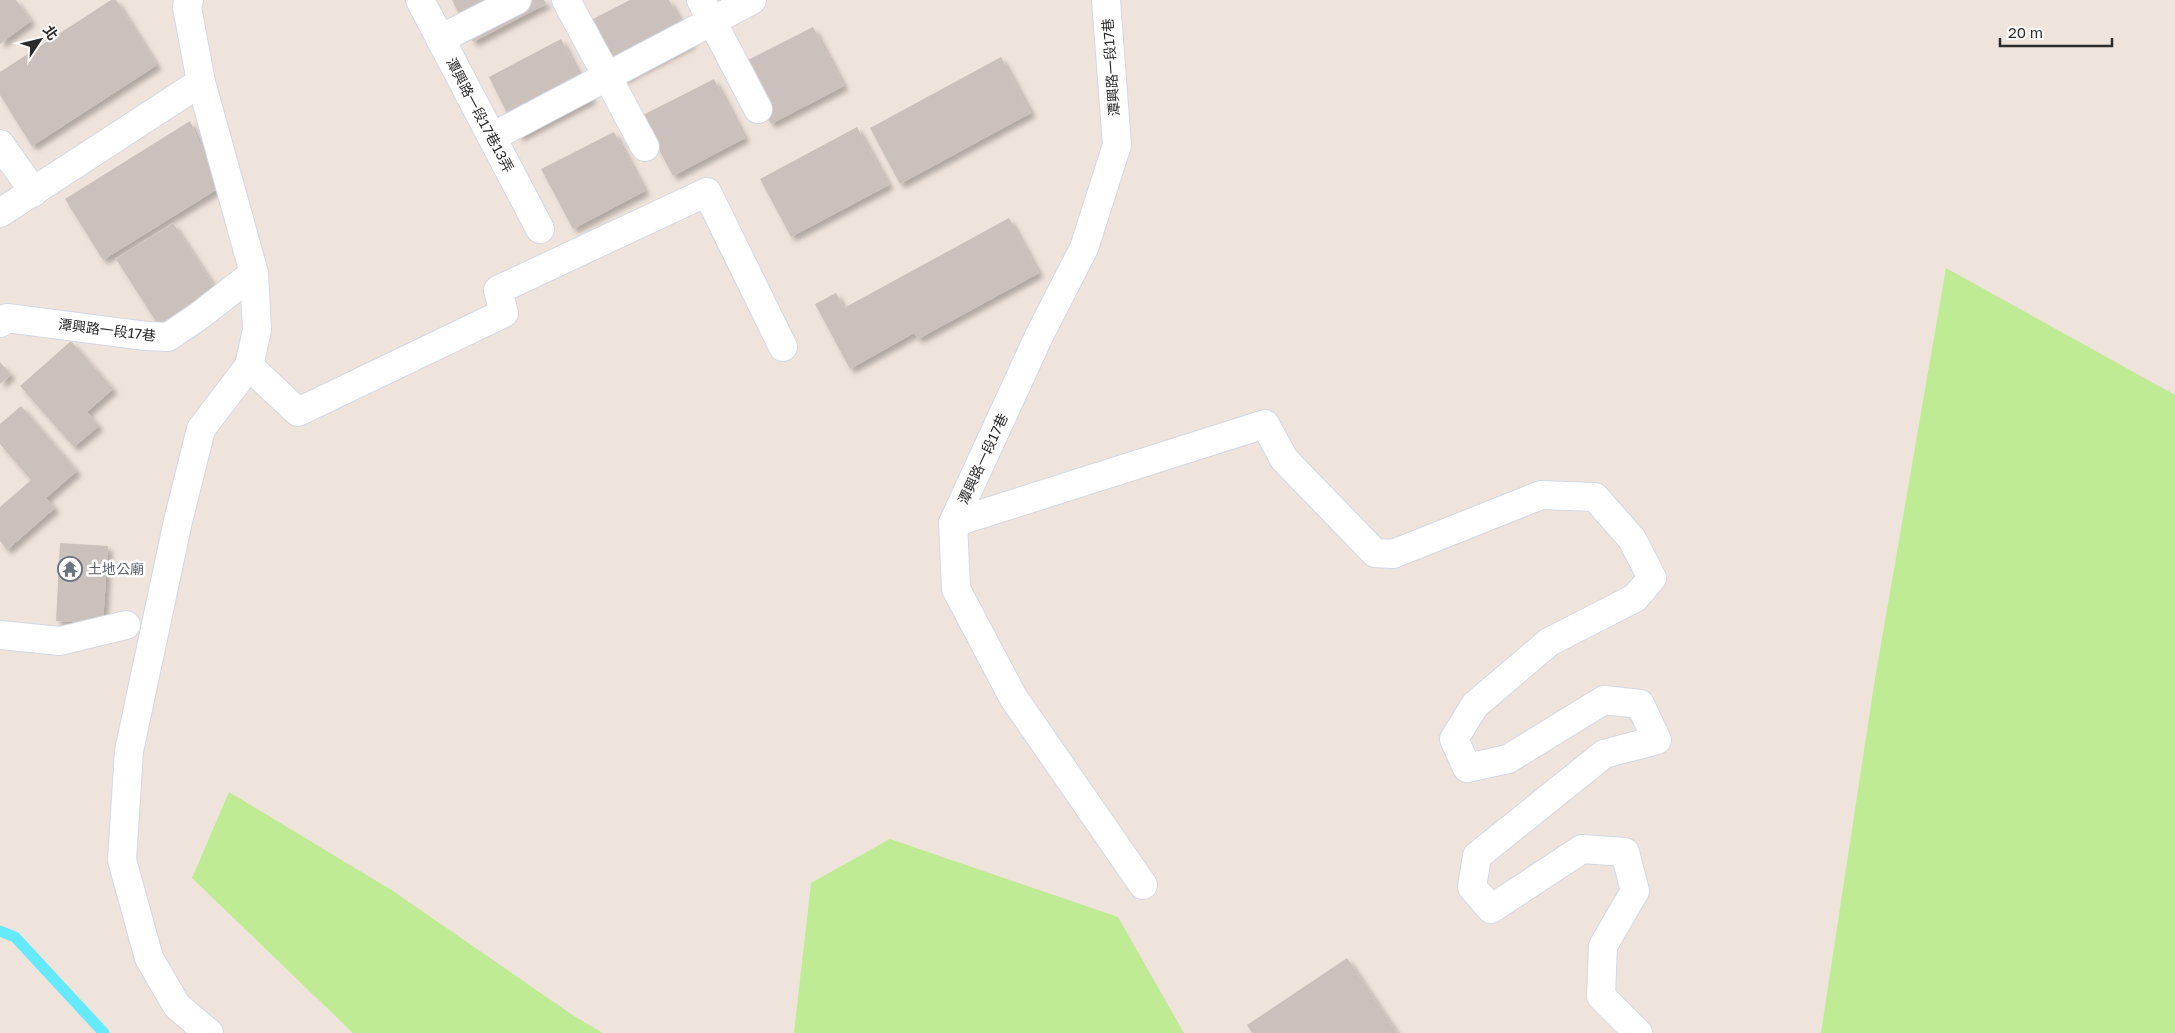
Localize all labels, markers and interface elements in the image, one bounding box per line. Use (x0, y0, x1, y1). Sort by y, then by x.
north arrow (15, 15, 65, 65)
scale bar (2000, 15, 2112, 47)
street label: 潭興路一段17巷 (1099, 17, 1122, 117)
text: 北 (40, 22, 62, 43)
text: 20 m (2008, 23, 2043, 41)
street label: 潭興路一段17巷13弄 (443, 55, 518, 175)
street label: 潭興路一段17巷 (57, 315, 157, 344)
street label: 潭興路一段17巷 (954, 411, 1011, 507)
temple icon: 土地公廟 (57, 556, 83, 582)
place label: 土地公廟 (88, 560, 144, 577)

